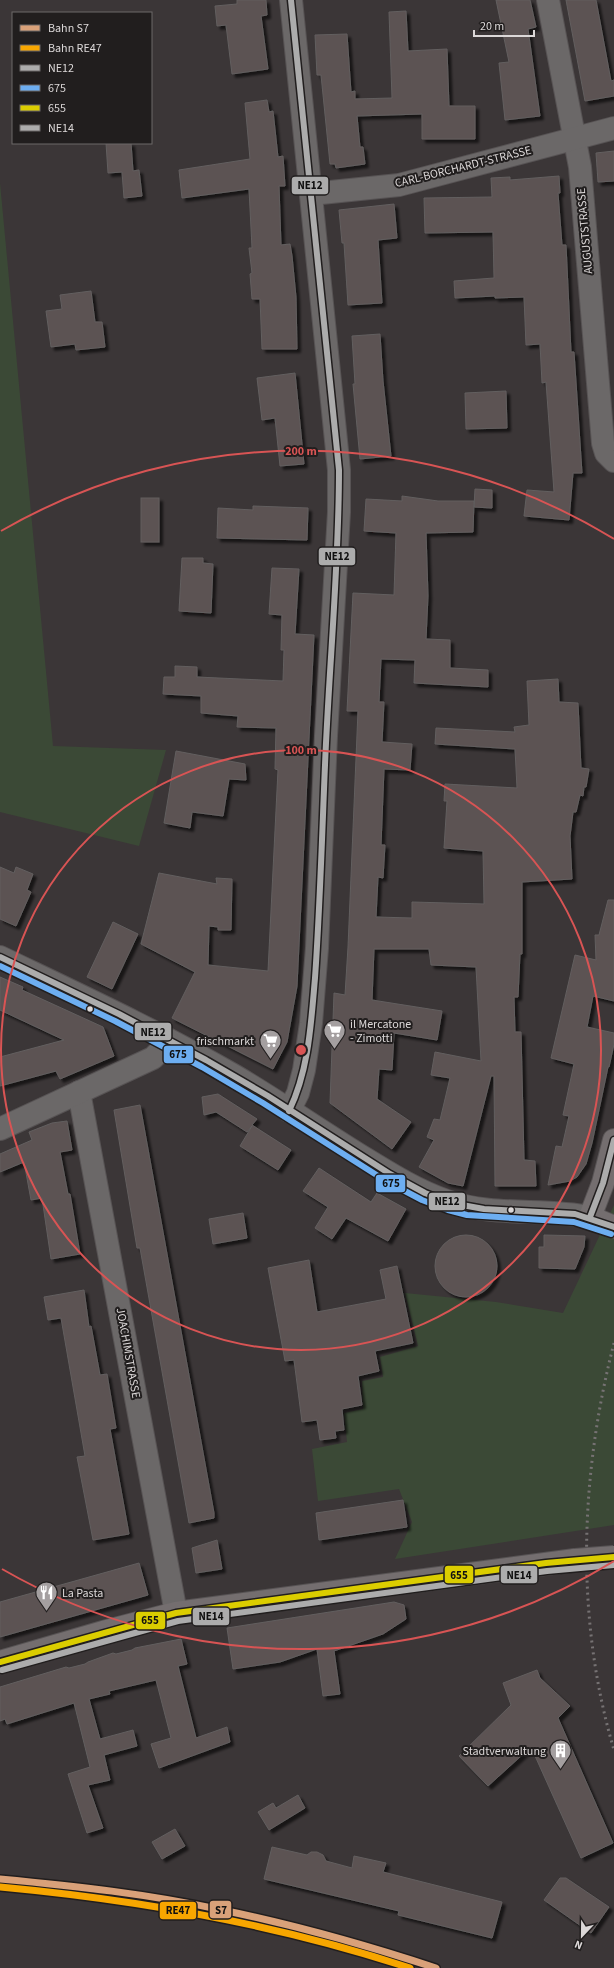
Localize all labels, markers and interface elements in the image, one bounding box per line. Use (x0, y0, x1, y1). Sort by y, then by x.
legend (12, 12, 152, 144)
scale bar (474, 12, 534, 38)
text: 20 m (480, 18, 504, 35)
text: Bahn S7 (48, 20, 89, 37)
text: Bahn RE47 (48, 40, 102, 57)
text: NE12 (48, 60, 74, 77)
text: 675 (48, 80, 66, 97)
text: 655 (48, 100, 66, 117)
text: NE14 (48, 120, 74, 137)
street label: CARL-BORCHARDT-STRASSE (393, 142, 533, 192)
line badge: NE12 (291, 176, 329, 195)
text: NE12 (298, 178, 323, 193)
street label: AUGUSTSTRASSE (573, 187, 597, 275)
text: 200 m (285, 443, 317, 460)
line badge: NE12 (318, 547, 356, 566)
text: NE12 (325, 549, 350, 564)
text: 100 m (285, 742, 317, 759)
unlabelled marker (85, 1004, 95, 1014)
place label: il Mercatone - Zimotti (350, 1016, 411, 1047)
supermarket icon: il Mercatone - Zimotti (321, 1018, 347, 1051)
line badge: NE12 (134, 1022, 172, 1041)
text: NE12 (141, 1025, 166, 1040)
supermarket icon: frischmarkt (257, 1028, 283, 1061)
place label: frischmarkt (196, 1033, 254, 1050)
centre of rings (294, 1043, 308, 1057)
line badge: 675 (163, 1045, 194, 1064)
text: 675 (169, 1047, 187, 1062)
line badge: 675 (375, 1174, 406, 1193)
text: 675 (382, 1176, 400, 1191)
line badge: NE12 (428, 1192, 466, 1211)
text: NE12 (435, 1194, 460, 1209)
unlabelled marker (506, 1205, 516, 1215)
street label: JOACHIMSTRASSE (112, 1306, 144, 1400)
line badge: 655 (444, 1565, 474, 1584)
line badge: NE14 (500, 1565, 538, 1584)
text: 655 (450, 1568, 468, 1583)
text: NE14 (507, 1568, 532, 1583)
restaurant icon: La Pasta (33, 1580, 59, 1613)
place label: La Pasta (62, 1585, 103, 1602)
line badge: NE14 (192, 1607, 230, 1626)
text: NE14 (199, 1609, 224, 1624)
line badge: 655 (135, 1611, 166, 1630)
text: 655 (141, 1613, 159, 1628)
building icon: Stadtverwaltung (548, 1738, 574, 1771)
place label: Stadtverwaltung (463, 1743, 546, 1760)
line badge: S7 (209, 1900, 232, 1919)
line badge: RE47 (159, 1901, 197, 1920)
text: RE47 (166, 1903, 190, 1918)
text: S7 (215, 1903, 227, 1918)
north arrow (562, 1916, 602, 1956)
text: N (572, 1936, 585, 1953)

